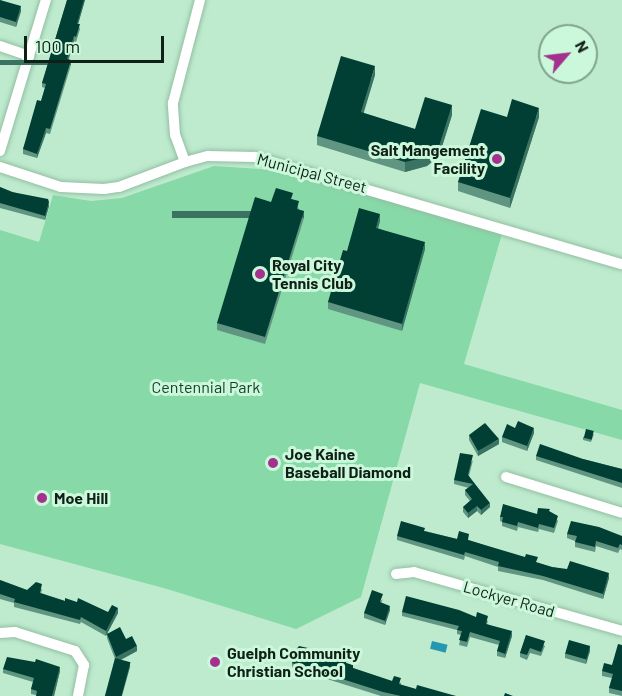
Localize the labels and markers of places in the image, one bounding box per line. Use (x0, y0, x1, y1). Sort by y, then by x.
place label: Salt Mangement Facility (371, 140, 485, 178)
marker: Salt Mangement Facility (490, 152, 504, 166)
place label: Royal City Tennis Club (272, 255, 353, 293)
marker: Royal City Tennis Club (253, 267, 267, 281)
place label: Joe Kaine Baseball Diamond (285, 444, 411, 482)
marker: Joe Kaine Baseball Diamond (266, 456, 280, 470)
place label: Moe Hill (54, 488, 108, 508)
marker: Moe Hill (35, 491, 49, 505)
place label: Guelph Community Christian School (227, 643, 360, 681)
marker: Guelph Community Christian School (208, 655, 222, 669)

